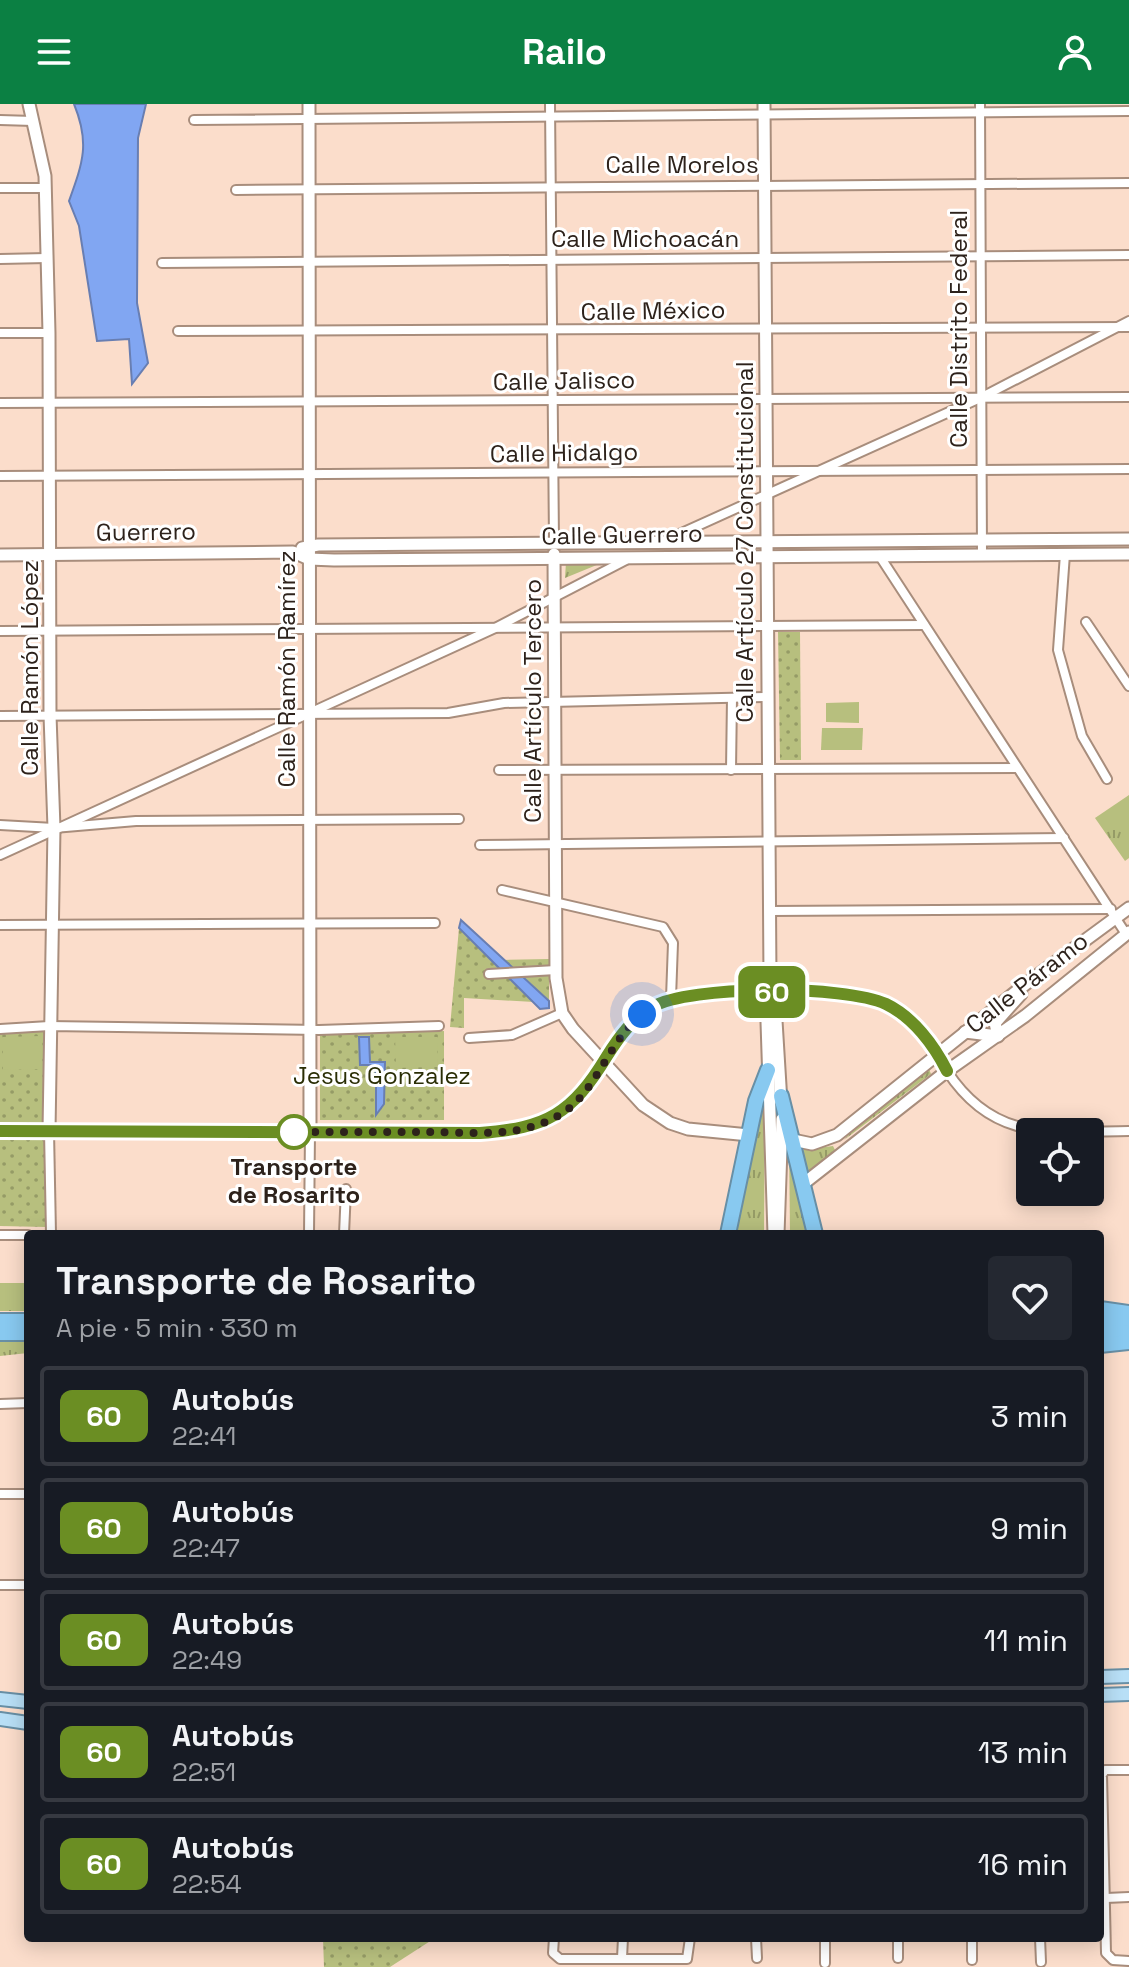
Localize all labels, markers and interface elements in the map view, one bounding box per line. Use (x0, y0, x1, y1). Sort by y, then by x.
text: Railo (522, 29, 607, 75)
icon: menu (32, 30, 76, 74)
icon: person (1053, 30, 1097, 74)
street label: Calle Morelos (605, 149, 759, 180)
street label: Calle Distrito Federal (943, 210, 974, 448)
street label: Calle Michoacán (551, 223, 739, 254)
street label: Calle México (580, 294, 726, 327)
street label: Calle Artículo 27 Constitucional (729, 361, 760, 723)
street label: Calle Jalisco (493, 364, 635, 397)
street label: Calle Hidalgo (490, 436, 638, 469)
street label: Guerrero (96, 515, 196, 548)
street label: Calle Guerrero (541, 518, 703, 551)
street label: Calle Ramón Ramírez (271, 550, 302, 788)
street label: Calle Ramón López (14, 560, 45, 776)
street label: Calle Artículo Tercero (517, 579, 548, 823)
street label: Calle Páramo (959, 925, 1094, 1040)
line badge: 60 (736, 966, 808, 1018)
text: 60 (754, 974, 790, 1010)
your location (622, 994, 662, 1034)
park label: Jesus Gonzalez (293, 1060, 471, 1091)
marker: Transporte de Rosarito (277, 1115, 311, 1149)
map controls (1016, 1118, 1104, 1206)
button: locate (1016, 1118, 1104, 1206)
place label: Transporte de Rosarito (228, 1151, 360, 1210)
button: heart (988, 1256, 1072, 1340)
text: Transporte de Rosarito (56, 1257, 476, 1305)
text: A pie · 5 min · 330 m (56, 1311, 298, 1345)
text: Autobús (172, 1380, 294, 1419)
text: 3 min (991, 1397, 1068, 1436)
text: 60 (86, 1398, 122, 1434)
text: 22:41 (172, 1419, 236, 1453)
text: Autobús (172, 1492, 294, 1531)
text: 9 min (990, 1509, 1068, 1548)
text: 60 (86, 1510, 122, 1546)
text: 22:47 (172, 1531, 240, 1565)
text: Autobús (172, 1604, 294, 1643)
text: 11 min (984, 1621, 1068, 1660)
text: 60 (86, 1622, 122, 1658)
text: 22:49 (172, 1643, 242, 1677)
text: Autobús (172, 1716, 294, 1755)
text: 13 min (978, 1733, 1068, 1772)
text: 60 (86, 1734, 122, 1770)
text: 22:51 (172, 1755, 236, 1789)
text: Autobús (172, 1828, 294, 1867)
text: 16 min (978, 1845, 1068, 1884)
text: 60 (86, 1846, 122, 1882)
text: 22:54 (172, 1867, 242, 1901)

